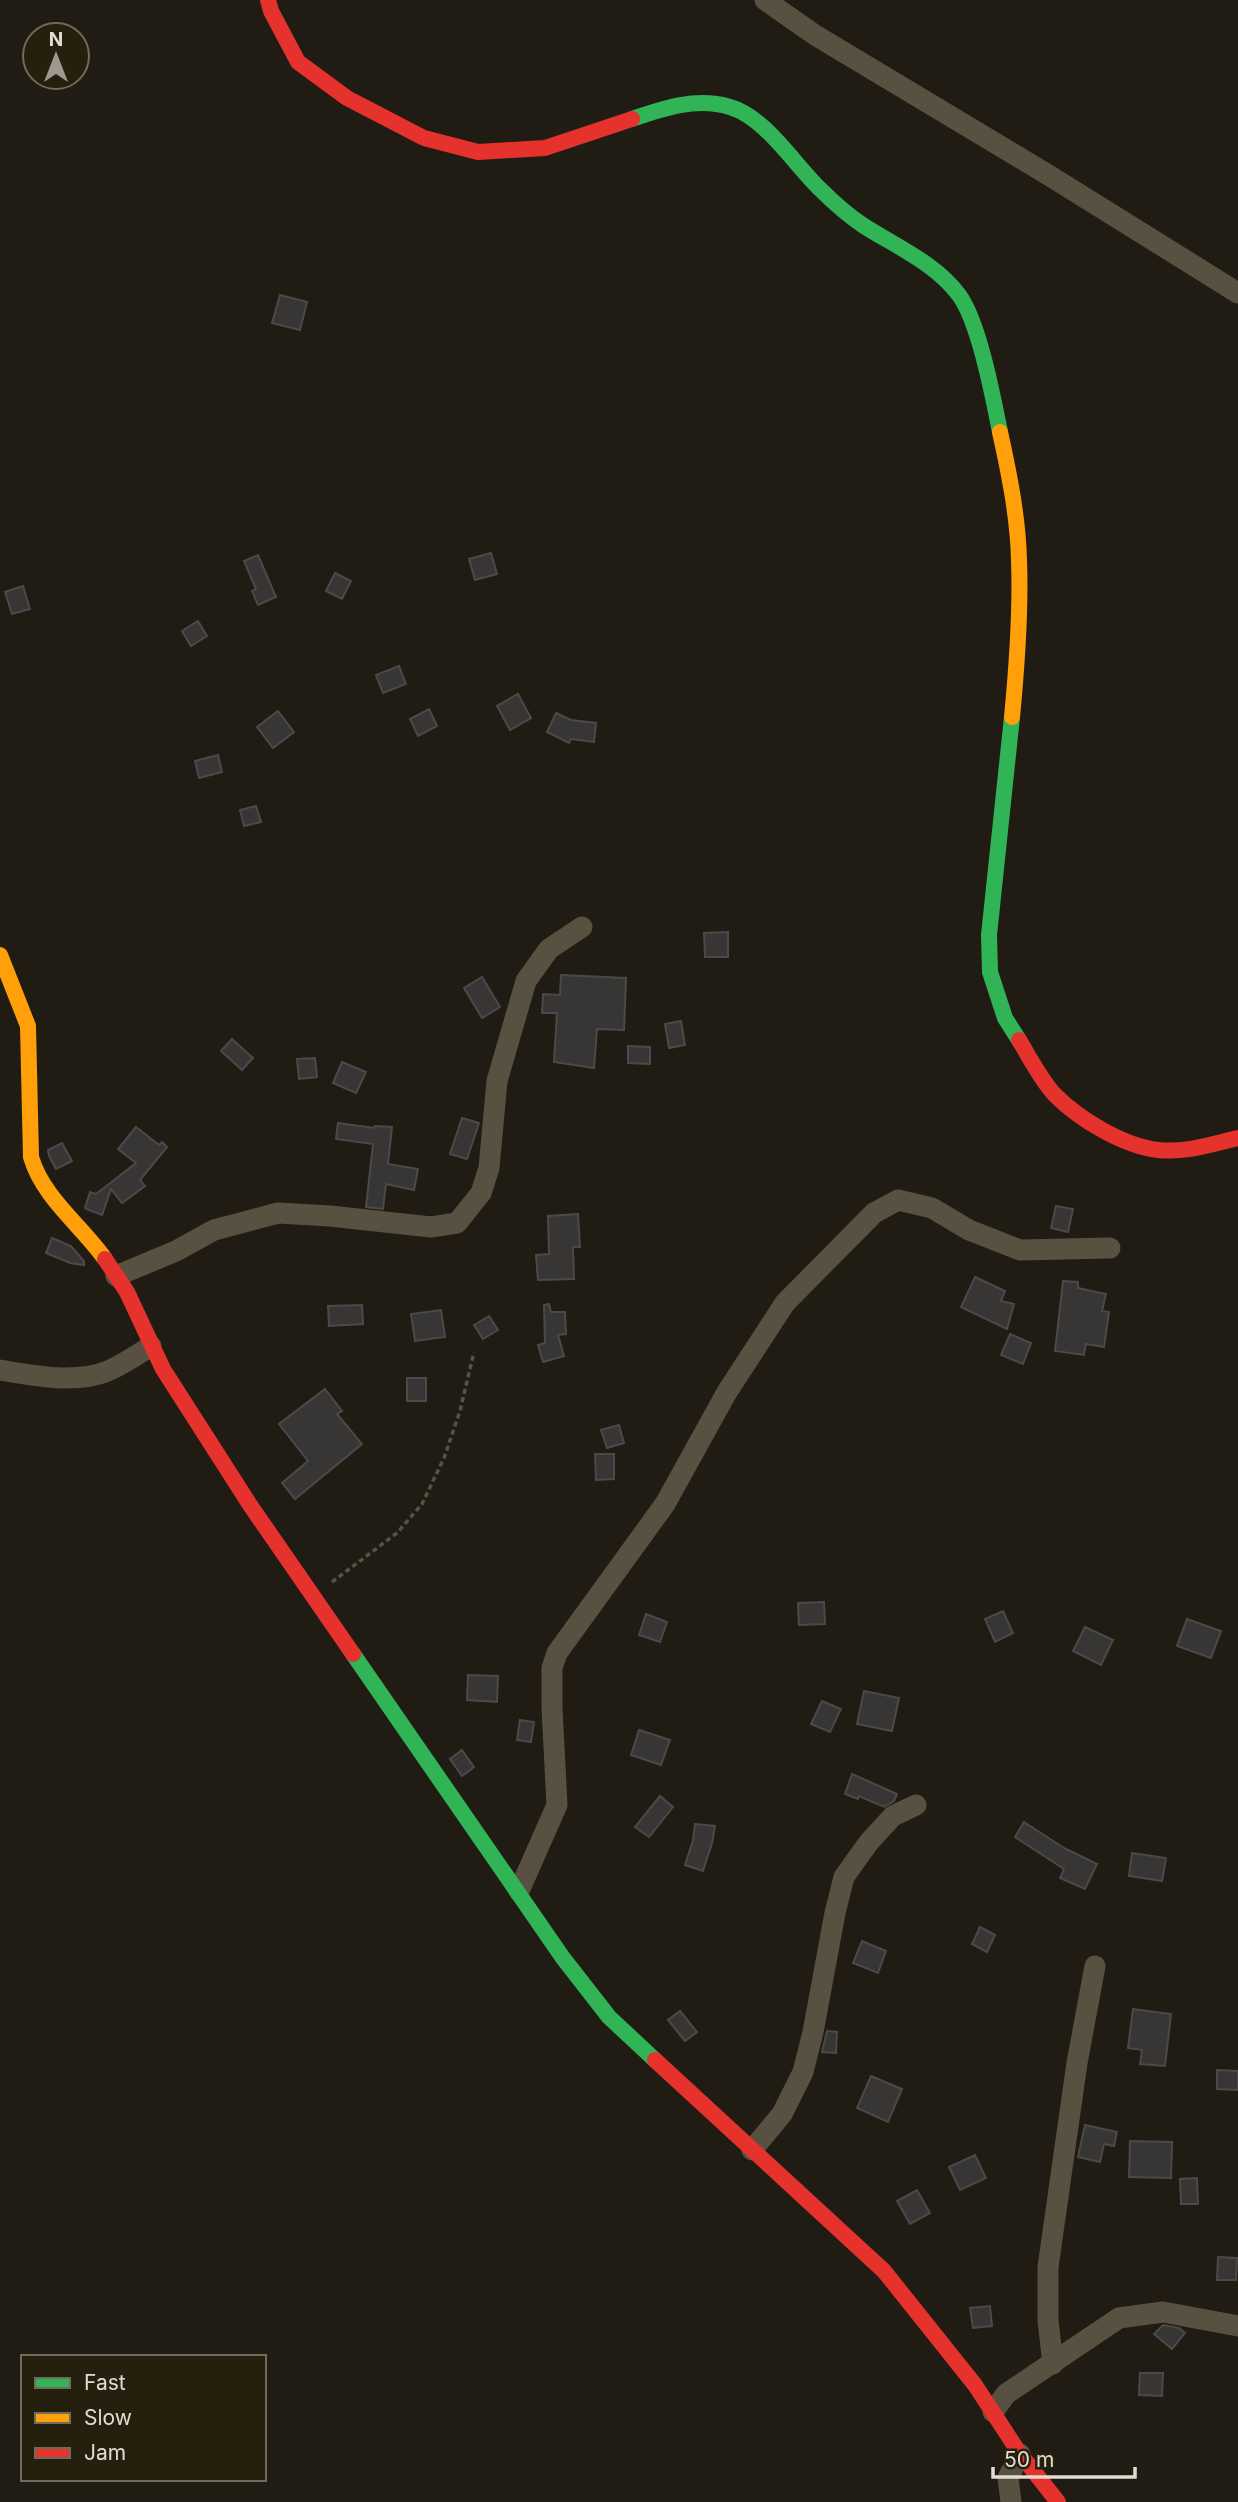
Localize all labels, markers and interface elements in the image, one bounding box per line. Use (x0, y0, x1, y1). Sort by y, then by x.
north arrow (21, 21, 91, 91)
text: N (49, 28, 63, 51)
legend (21, 2355, 266, 2481)
text: Fast (84, 2370, 126, 2395)
text: Slow (84, 2405, 132, 2430)
scale bar (993, 2436, 1135, 2480)
text: Jam (84, 2440, 126, 2465)
text: 50 m (1004, 2447, 1054, 2472)

